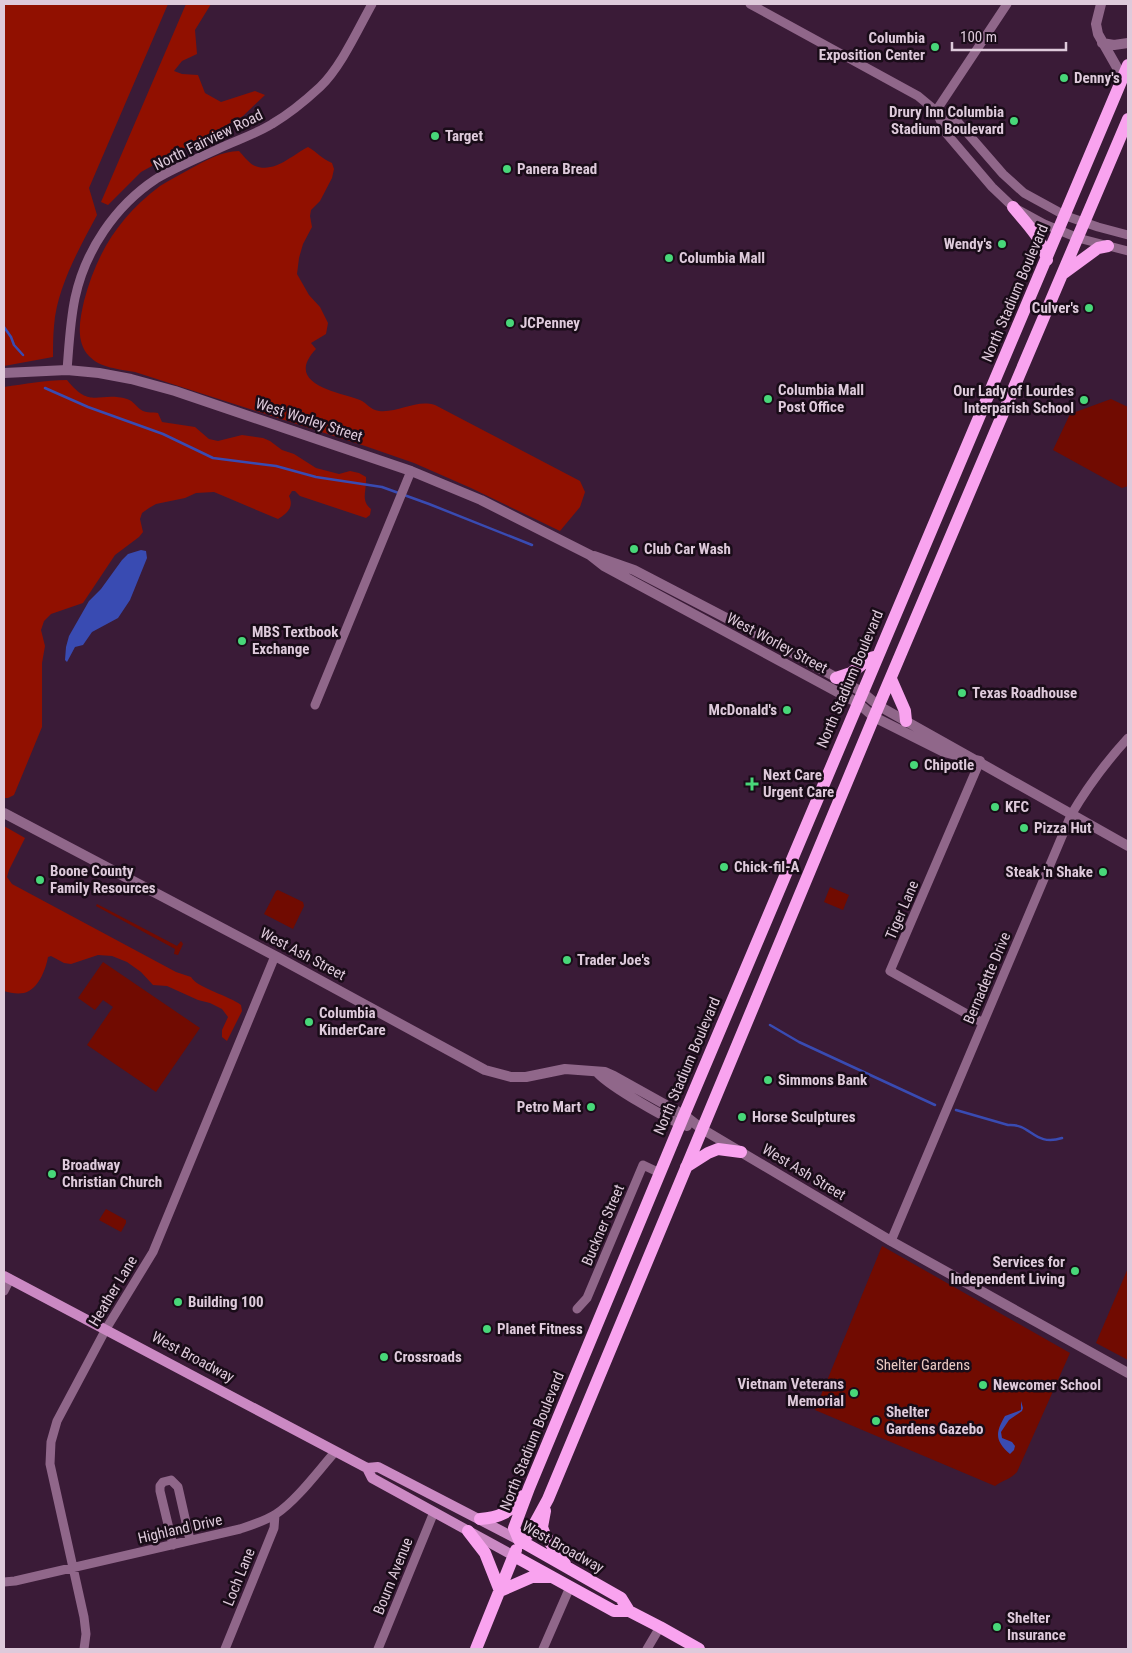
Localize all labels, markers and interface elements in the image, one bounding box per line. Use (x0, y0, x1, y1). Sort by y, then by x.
scale bar (952, 20, 1066, 52)
text: 100 m (960, 28, 997, 46)
place label: Columbia Exposition Center (819, 29, 925, 64)
marker: Columbia Exposition Center (929, 41, 941, 53)
place label: Denny's (1074, 69, 1120, 87)
marker: Denny's (1058, 72, 1070, 84)
place label: Drury Inn Columbia Stadium Boulevard (889, 103, 1004, 138)
street label: North Fairview Road (150, 106, 266, 174)
marker: Drury Inn Columbia Stadium Boulevard (1008, 115, 1020, 127)
place label: Target (445, 127, 484, 145)
marker: Target (429, 130, 441, 142)
place label: Panera Bread (517, 160, 597, 178)
marker: Panera Bread (501, 163, 513, 175)
street label: North Stadium Boulevard (978, 221, 1052, 365)
place label: Wendy's (944, 235, 992, 253)
marker: Wendy's (996, 238, 1008, 250)
place label: Columbia Mall (679, 249, 765, 267)
marker: Columbia Mall (663, 252, 675, 264)
place label: Culver's (1032, 299, 1079, 317)
marker: Culver's (1083, 302, 1095, 314)
place label: JCPenney (520, 314, 580, 332)
marker: JCPenney (504, 317, 516, 329)
place label: Columbia Mall Post Office (778, 381, 864, 416)
place label: Our Lady of Lourdes Interparish School (953, 382, 1074, 417)
marker: Columbia Mall Post Office (762, 393, 774, 405)
street label: West Worley Street (253, 394, 365, 446)
marker: Our Lady of Lourdes Interparish School (1078, 394, 1090, 406)
place label: Club Car Wash (644, 540, 731, 558)
marker: Club Car Wash (628, 543, 640, 555)
street label: North Stadium Boulevard (813, 607, 887, 751)
street label: West Worley Street (724, 609, 830, 677)
place label: MBS Textbook Exchange (252, 623, 339, 658)
marker: MBS Textbook Exchange (236, 635, 248, 647)
place label: Texas Roadhouse (972, 684, 1077, 702)
marker: Texas Roadhouse (956, 687, 968, 699)
place label: McDonald's (709, 701, 777, 719)
marker: McDonald's (781, 704, 793, 716)
place label: Chipotle (924, 756, 974, 774)
marker: Chipotle (908, 759, 920, 771)
place label: Next Care Urgent Care (763, 766, 834, 801)
marker: Next Care Urgent Care (745, 777, 759, 791)
place label: KFC (1005, 798, 1029, 816)
marker: KFC (989, 801, 1001, 813)
place label: Pizza Hut (1034, 819, 1092, 837)
marker: Pizza Hut (1018, 822, 1030, 834)
place label: Chick-fil-A (734, 858, 800, 876)
marker: Chick-fil-A (718, 861, 730, 873)
place label: Boone County Family Resources (50, 862, 156, 897)
place label: Steak 'n Shake (1006, 863, 1093, 881)
marker: Steak 'n Shake (1097, 866, 1109, 878)
marker: Boone County Family Resources (34, 874, 46, 886)
street label: Tiger Lane (882, 878, 922, 942)
street label: West Ash Street (257, 924, 349, 984)
street label: Bernadette Drive (960, 929, 1014, 1027)
place label: Trader Joe's (577, 951, 650, 969)
marker: Trader Joe's (561, 954, 573, 966)
street label: North Stadium Boulevard (650, 994, 724, 1138)
place label: Columbia KinderCare (319, 1004, 386, 1039)
marker: Columbia KinderCare (303, 1016, 315, 1028)
place label: Simmons Bank (778, 1071, 868, 1089)
marker: Simmons Bank (762, 1074, 774, 1086)
place label: Petro Mart (517, 1098, 581, 1116)
marker: Petro Mart (585, 1101, 597, 1113)
place label: Horse Sculptures (752, 1108, 856, 1126)
marker: Horse Sculptures (736, 1111, 748, 1123)
street label: West Ash Street (759, 1140, 849, 1204)
place label: Broadway Christian Church (62, 1156, 162, 1191)
marker: Broadway Christian Church (46, 1168, 58, 1180)
street label: Buckner Street (578, 1182, 628, 1268)
street label: Heather Lane (85, 1253, 141, 1329)
place label: Services for Independent Living (951, 1253, 1065, 1288)
marker: Services for Independent Living (1069, 1265, 1081, 1277)
place label: Building 100 (188, 1293, 264, 1311)
marker: Building 100 (172, 1296, 184, 1308)
place label: Planet Fitness (497, 1320, 583, 1338)
marker: Planet Fitness (481, 1323, 493, 1335)
street label: West Broadway (149, 1328, 237, 1386)
place label: Crossroads (394, 1348, 462, 1366)
marker: Crossroads (378, 1351, 390, 1363)
park label: Shelter Gardens (876, 1356, 970, 1374)
street label: North Stadium Boulevard (496, 1369, 568, 1513)
place label: Vietnam Veterans Memorial (737, 1375, 844, 1410)
place label: Newcomer School (993, 1376, 1101, 1394)
marker: Newcomer School (977, 1379, 989, 1391)
marker: Vietnam Veterans Memorial (848, 1387, 860, 1399)
place label: Shelter Gardens Gazebo (886, 1403, 984, 1438)
marker: Shelter Gardens Gazebo (870, 1415, 882, 1427)
street label: Highland Drive (136, 1511, 224, 1547)
street label: West Broadway (519, 1517, 607, 1577)
street label: Bourn Avenue (369, 1535, 417, 1617)
street label: Loch Lane (219, 1545, 259, 1609)
place label: Shelter Insurance (1007, 1609, 1066, 1644)
marker: Shelter Insurance (991, 1621, 1003, 1633)

